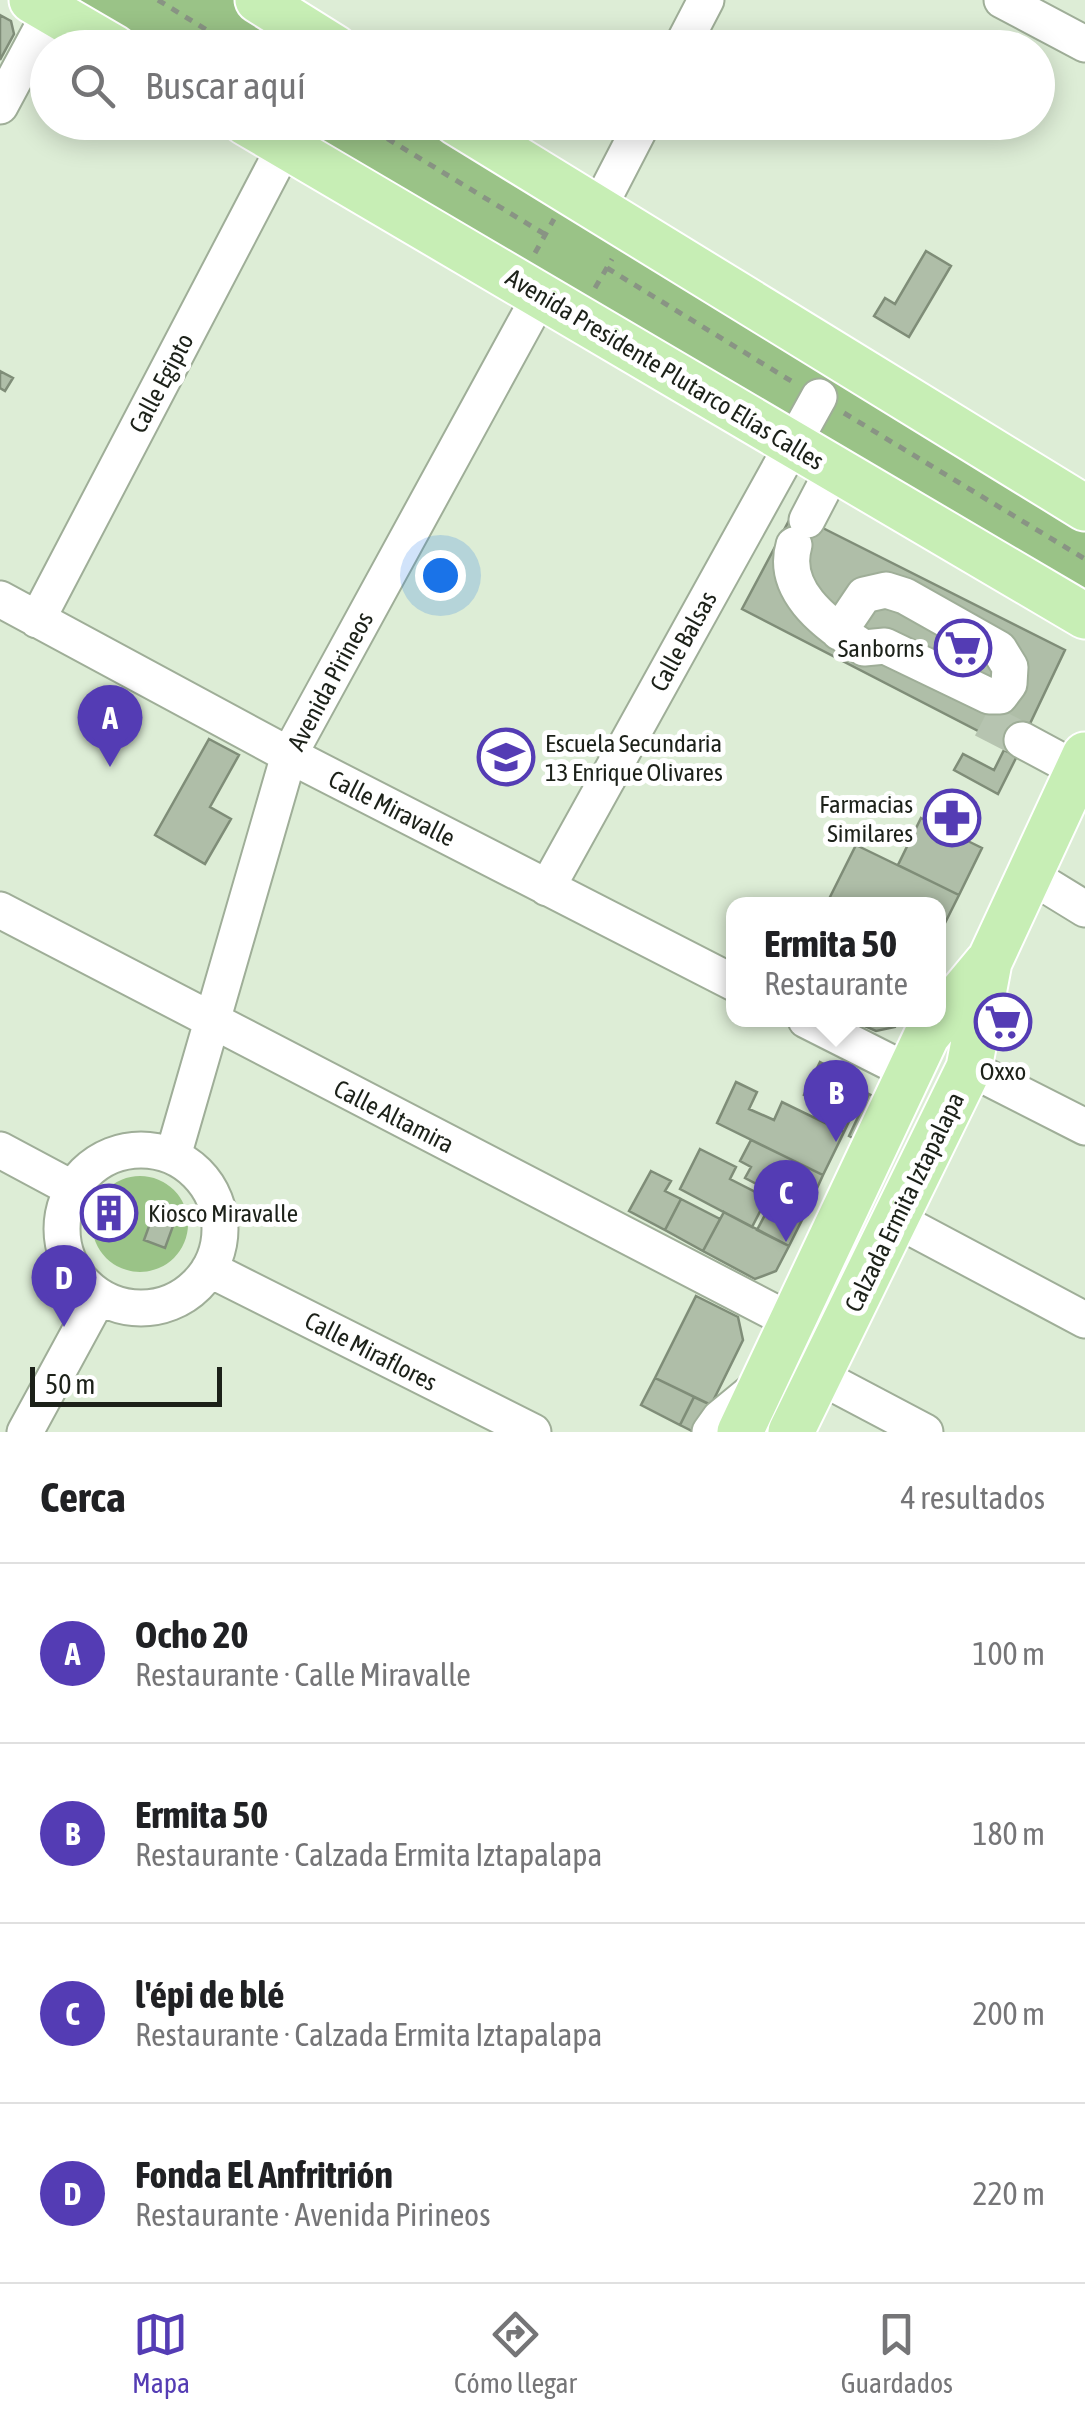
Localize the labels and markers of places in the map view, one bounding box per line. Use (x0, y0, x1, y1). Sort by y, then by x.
supermarket icon: Sanborns (933, 618, 993, 678)
place label: Sanborns (838, 634, 924, 662)
pin: A (78, 684, 142, 767)
school or university icon: Escuela Secundaria 13 Enrique Olivares (476, 727, 536, 787)
place label: Escuela Secundaria 13 Enrique Olivares (545, 729, 723, 786)
pharmacy icon: Farmacias Similares (922, 788, 982, 848)
place label: Farmacias Similares (819, 790, 913, 847)
supermarket icon: Oxxo (973, 992, 1033, 1052)
place label: Oxxo (980, 1057, 1026, 1085)
pin: B (804, 1060, 868, 1142)
pin: C (754, 1160, 818, 1242)
building icon: Kiosco Miravalle (79, 1183, 139, 1243)
place label: Kiosco Miravalle (148, 1199, 298, 1227)
pin: D (32, 1244, 96, 1327)

